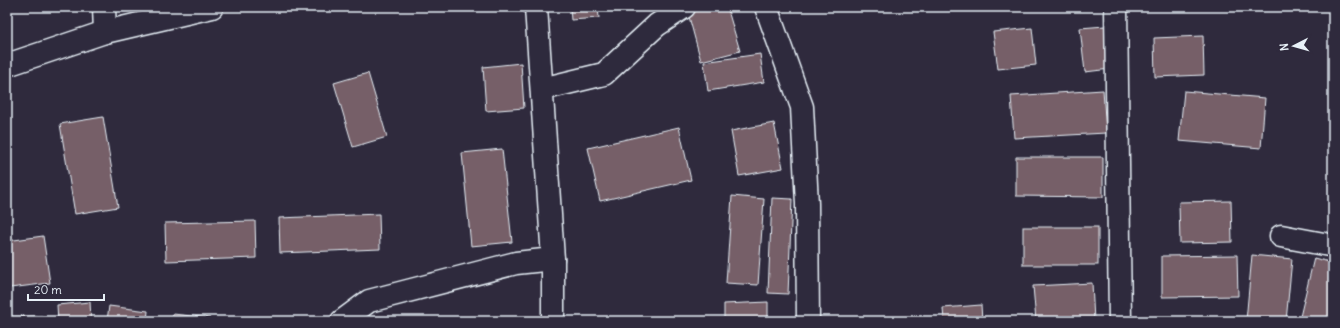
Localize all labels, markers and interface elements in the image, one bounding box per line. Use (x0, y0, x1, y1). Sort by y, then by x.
north arrow (1274, 26, 1314, 66)
text: N (1277, 43, 1291, 52)
scale bar (28, 276, 104, 302)
text: 20 m (34, 282, 62, 297)

